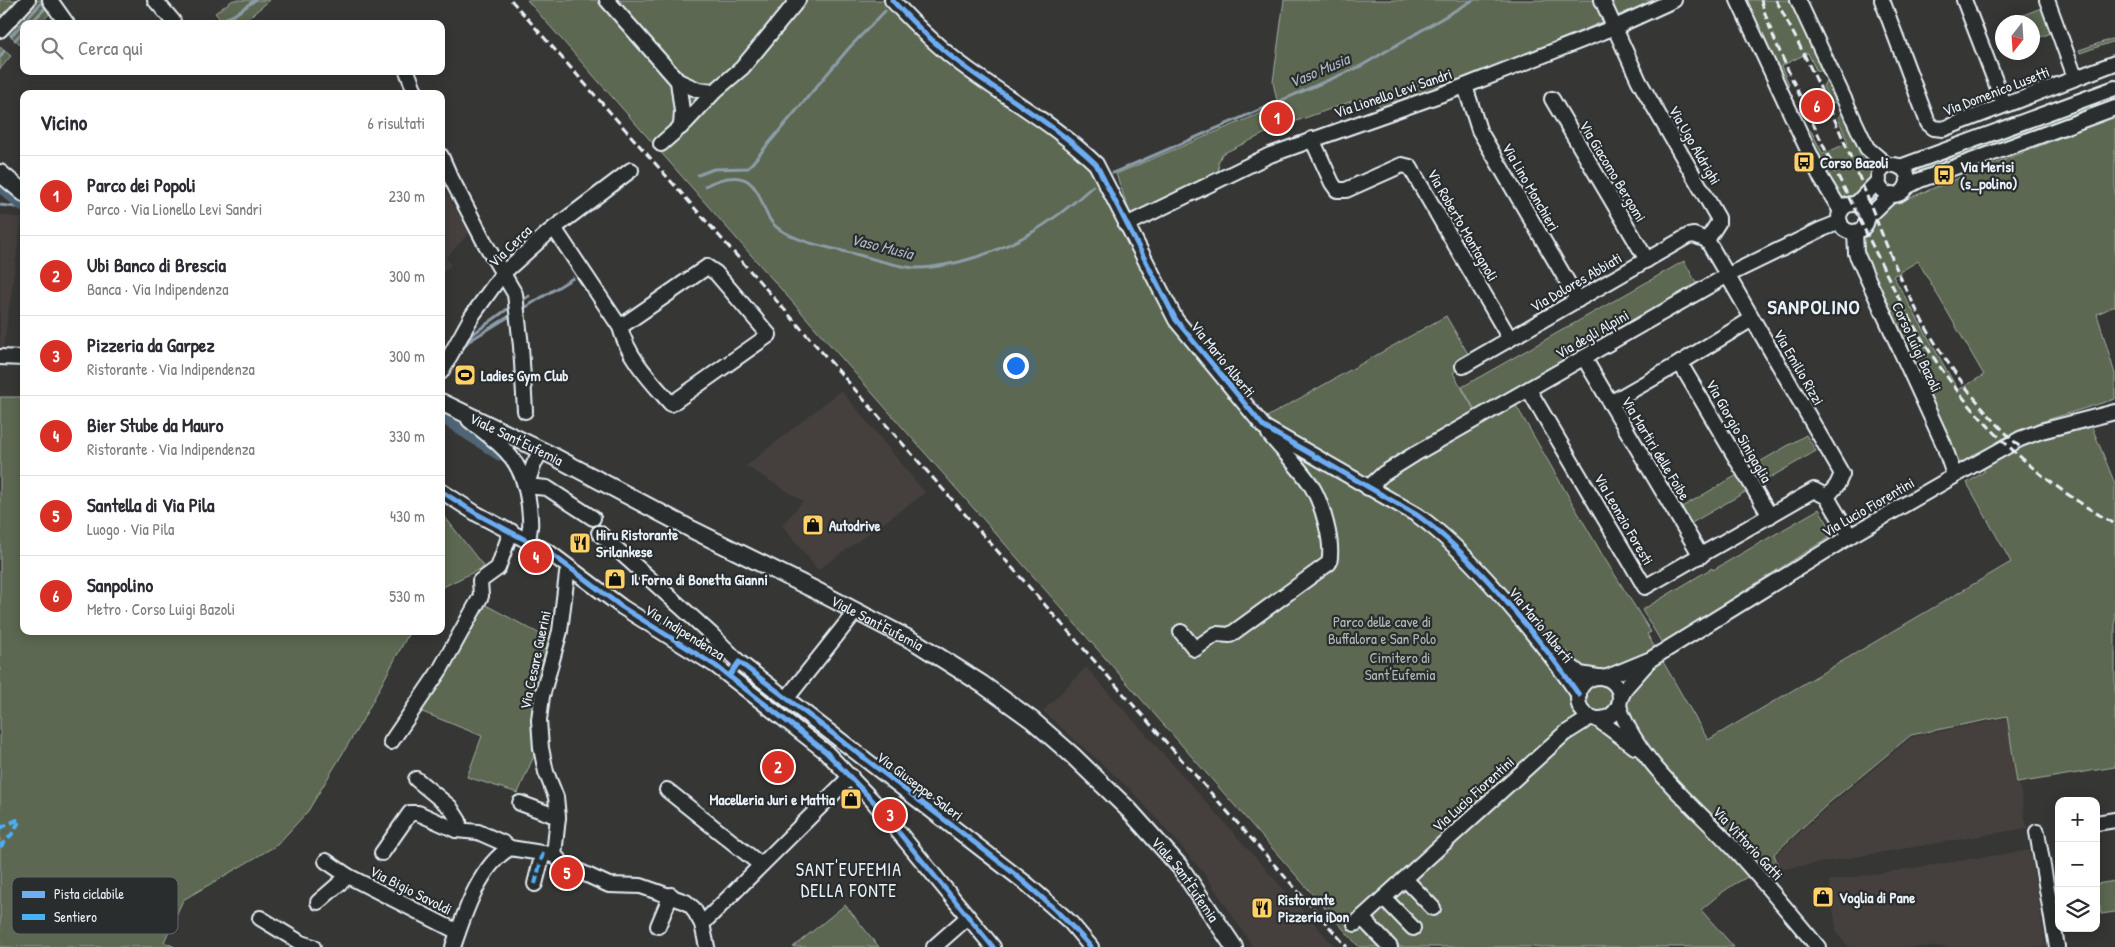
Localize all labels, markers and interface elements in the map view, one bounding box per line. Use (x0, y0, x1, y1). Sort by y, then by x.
north arrow (1995, 15, 2040, 60)
search box (20, 20, 445, 75)
icon: search (38, 34, 66, 62)
text: Cerca qui (78, 35, 143, 61)
water label: Vaso Musia (1285, 47, 1354, 93)
street label: Via Domenico Lusetti (1940, 61, 2052, 121)
street label: Via Lionello Levi Sandri (1331, 63, 1455, 123)
pin: 6 (1801, 87, 1833, 125)
pin: 1 (1261, 99, 1293, 137)
street label: Via Ugo Aldrighi (1664, 102, 1726, 188)
text: Vicino (40, 108, 87, 137)
text: 6 risultati (368, 112, 425, 134)
street label: Via Giacomo Bergomi (1574, 116, 1652, 226)
street label: Via Lino Monchieri (1497, 139, 1565, 235)
bus stop icon: Corso Bazoli (1792, 150, 1816, 174)
place label: Corso Bazoli (1820, 152, 1889, 173)
place label: Via Merisi (s_polino) (1960, 156, 2017, 195)
bus stop icon: Via Merisi (s_polino) (1932, 163, 1956, 187)
street label: Via Roberto Montagnoli (1422, 165, 1504, 285)
text: Parco dei Popoli (87, 172, 196, 198)
text: 1 (53, 185, 59, 207)
text: 230 m (389, 185, 425, 207)
text: Parco · Via Lionello Levi Sandri (87, 198, 262, 220)
street label: Via Cerca (484, 220, 536, 272)
water label: Vaso Musia (849, 228, 917, 265)
street label: Via Dolores Abbiati (1526, 247, 1626, 317)
text: Ubi Banco di Brescia (87, 252, 226, 278)
text: 2 (52, 265, 60, 287)
text: 300 m (389, 265, 425, 287)
text: Banca · Via Indipendenza (87, 278, 228, 300)
district label: SANPOLINO (1767, 293, 1861, 320)
street label: Corso Luigi Bazoli (1887, 299, 1947, 395)
street label: Via degli Alpini (1551, 304, 1633, 364)
street label: Via Mario Alberti (1186, 317, 1260, 401)
street label: Via Emilio Rizzi (1769, 325, 1829, 409)
text: Pizzeria da Garpez (87, 332, 215, 358)
text: 3 (52, 345, 60, 367)
text: 300 m (389, 345, 425, 367)
your location (1003, 353, 1029, 379)
text: Ristorante · Via Indipendenza (87, 358, 255, 380)
sports icon: Ladies Gym Club (453, 363, 477, 387)
place label: Ladies Gym Club (481, 365, 568, 387)
street label: Via Giorgio Sinigaglia (1701, 376, 1777, 487)
street label: Via Martiri delle Foibe (1617, 392, 1695, 504)
street label: Viale Sant'Eufemia (466, 407, 567, 470)
text: Bier Stube da Mauro (87, 412, 223, 438)
text: 4 (53, 425, 59, 447)
text: 330 m (389, 425, 425, 447)
text: Ristorante · Via Indipendenza (87, 438, 255, 460)
street label: Via Leonzio Foresti (1589, 469, 1659, 569)
street label: Via Lucio Fiorentini (1818, 472, 1918, 542)
text: Santella di Via Pila (87, 492, 215, 518)
text: 5 (53, 505, 59, 527)
text: 430 m (390, 505, 425, 527)
shop icon: Autodrive (801, 513, 825, 537)
place label: Autodrive (829, 515, 881, 536)
text: Luogo · Via Pila (87, 518, 174, 540)
place label: Hiru Ristorante Srilankese (596, 524, 678, 562)
restaurant icon: Hiru Ristorante Srilankese (568, 531, 592, 555)
pin: 4 (520, 538, 552, 576)
shop icon: Il Forno di Bonetta Gianni (603, 567, 627, 591)
place label: Il Forno di Bonetta Gianni (631, 569, 768, 590)
text: Sanpolino (87, 572, 153, 598)
street label: Via Mario Alberti (1504, 583, 1578, 667)
text: 6 (53, 585, 59, 607)
text: 530 m (389, 585, 425, 607)
street label: Viale Sant'Eufemia (827, 590, 928, 655)
text: Metro · Corso Luigi Bazoli (87, 598, 235, 620)
street label: Via Indipendenza (641, 599, 729, 665)
street label: Via Cesare Guerini (514, 609, 556, 711)
park label: Parco delle cave di Buffalora e San Polo (1328, 611, 1436, 649)
park label: Cimitero di Sant'Eufemia (1365, 647, 1435, 685)
street label: Via Giuseppe Saleri (872, 746, 968, 826)
pin: 2 (762, 748, 794, 786)
street label: Via Lucio Fiorentini (1427, 752, 1519, 836)
shop icon: Macelleria Juri e Mattia (839, 787, 863, 811)
place label: Macelleria Juri e Mattia (710, 789, 835, 810)
pin: 3 (874, 796, 906, 834)
map controls (2055, 797, 2100, 932)
button: + (2055, 797, 2100, 842)
street label: Via Vittorio Gatti (1708, 801, 1788, 885)
street label: Viale Sant'Eufemia (1147, 832, 1225, 926)
button: − (2055, 842, 2100, 887)
pin: 5 (551, 854, 583, 892)
district label: SANT'EUFEMIA DELLA FONTE (796, 857, 902, 903)
street label: Via Bigio Savoldi (366, 860, 456, 920)
legend (12, 877, 178, 934)
text: Pista ciclabile (54, 884, 125, 903)
shop icon: Voglia di Pane (1811, 885, 1835, 909)
place label: Voglia di Pane (1839, 887, 1915, 909)
button: layers (2055, 887, 2100, 932)
place label: Ristorante Pizzeria iDon (1278, 889, 1349, 927)
restaurant icon: Ristorante Pizzeria iDon (1250, 896, 1274, 920)
text: Sentiero (54, 907, 97, 926)

